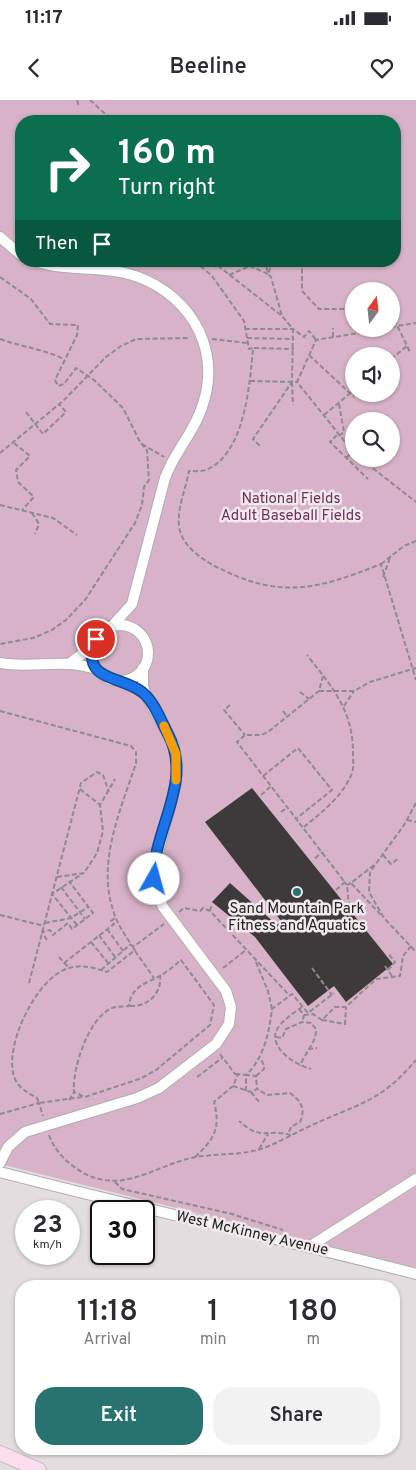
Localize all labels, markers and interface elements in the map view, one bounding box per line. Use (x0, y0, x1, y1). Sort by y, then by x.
text: 11:17 (25, 6, 63, 30)
icon: back (20, 54, 48, 82)
text: Beeline (169, 54, 247, 81)
icon: heart (368, 54, 396, 82)
text: 160 m (118, 132, 216, 176)
icon: right (35, 135, 100, 200)
text: Turn right (118, 175, 215, 202)
icon: arrive (88, 230, 116, 258)
text: Then (35, 232, 78, 256)
north arrow (345, 282, 400, 338)
map controls (345, 282, 400, 467)
button: sound (345, 347, 400, 402)
button: search (345, 412, 400, 467)
park label: National Fields Adult Baseball Fields (221, 490, 361, 526)
pin (75, 618, 117, 660)
icon: arrive (82, 625, 110, 653)
position arrow (127, 852, 179, 904)
marker: Sand Mountain Park Fitness and Aquatics (291, 886, 303, 898)
place label: Sand Mountain Park Fitness and Aquatics (228, 900, 366, 936)
speed limit sign: 30 (90, 1200, 155, 1265)
street label: West McKinney Avenue (174, 1207, 330, 1261)
text: 23 (32, 1210, 63, 1242)
text: km/h (33, 1237, 62, 1253)
text: 11:18 (77, 1294, 138, 1331)
text: 1 (207, 1294, 219, 1331)
text: 180 (288, 1294, 338, 1331)
text: Arrival (84, 1330, 131, 1350)
text: min (200, 1330, 227, 1350)
text: m (306, 1330, 320, 1350)
button: Exit (35, 1387, 203, 1445)
button: Share (213, 1387, 380, 1445)

